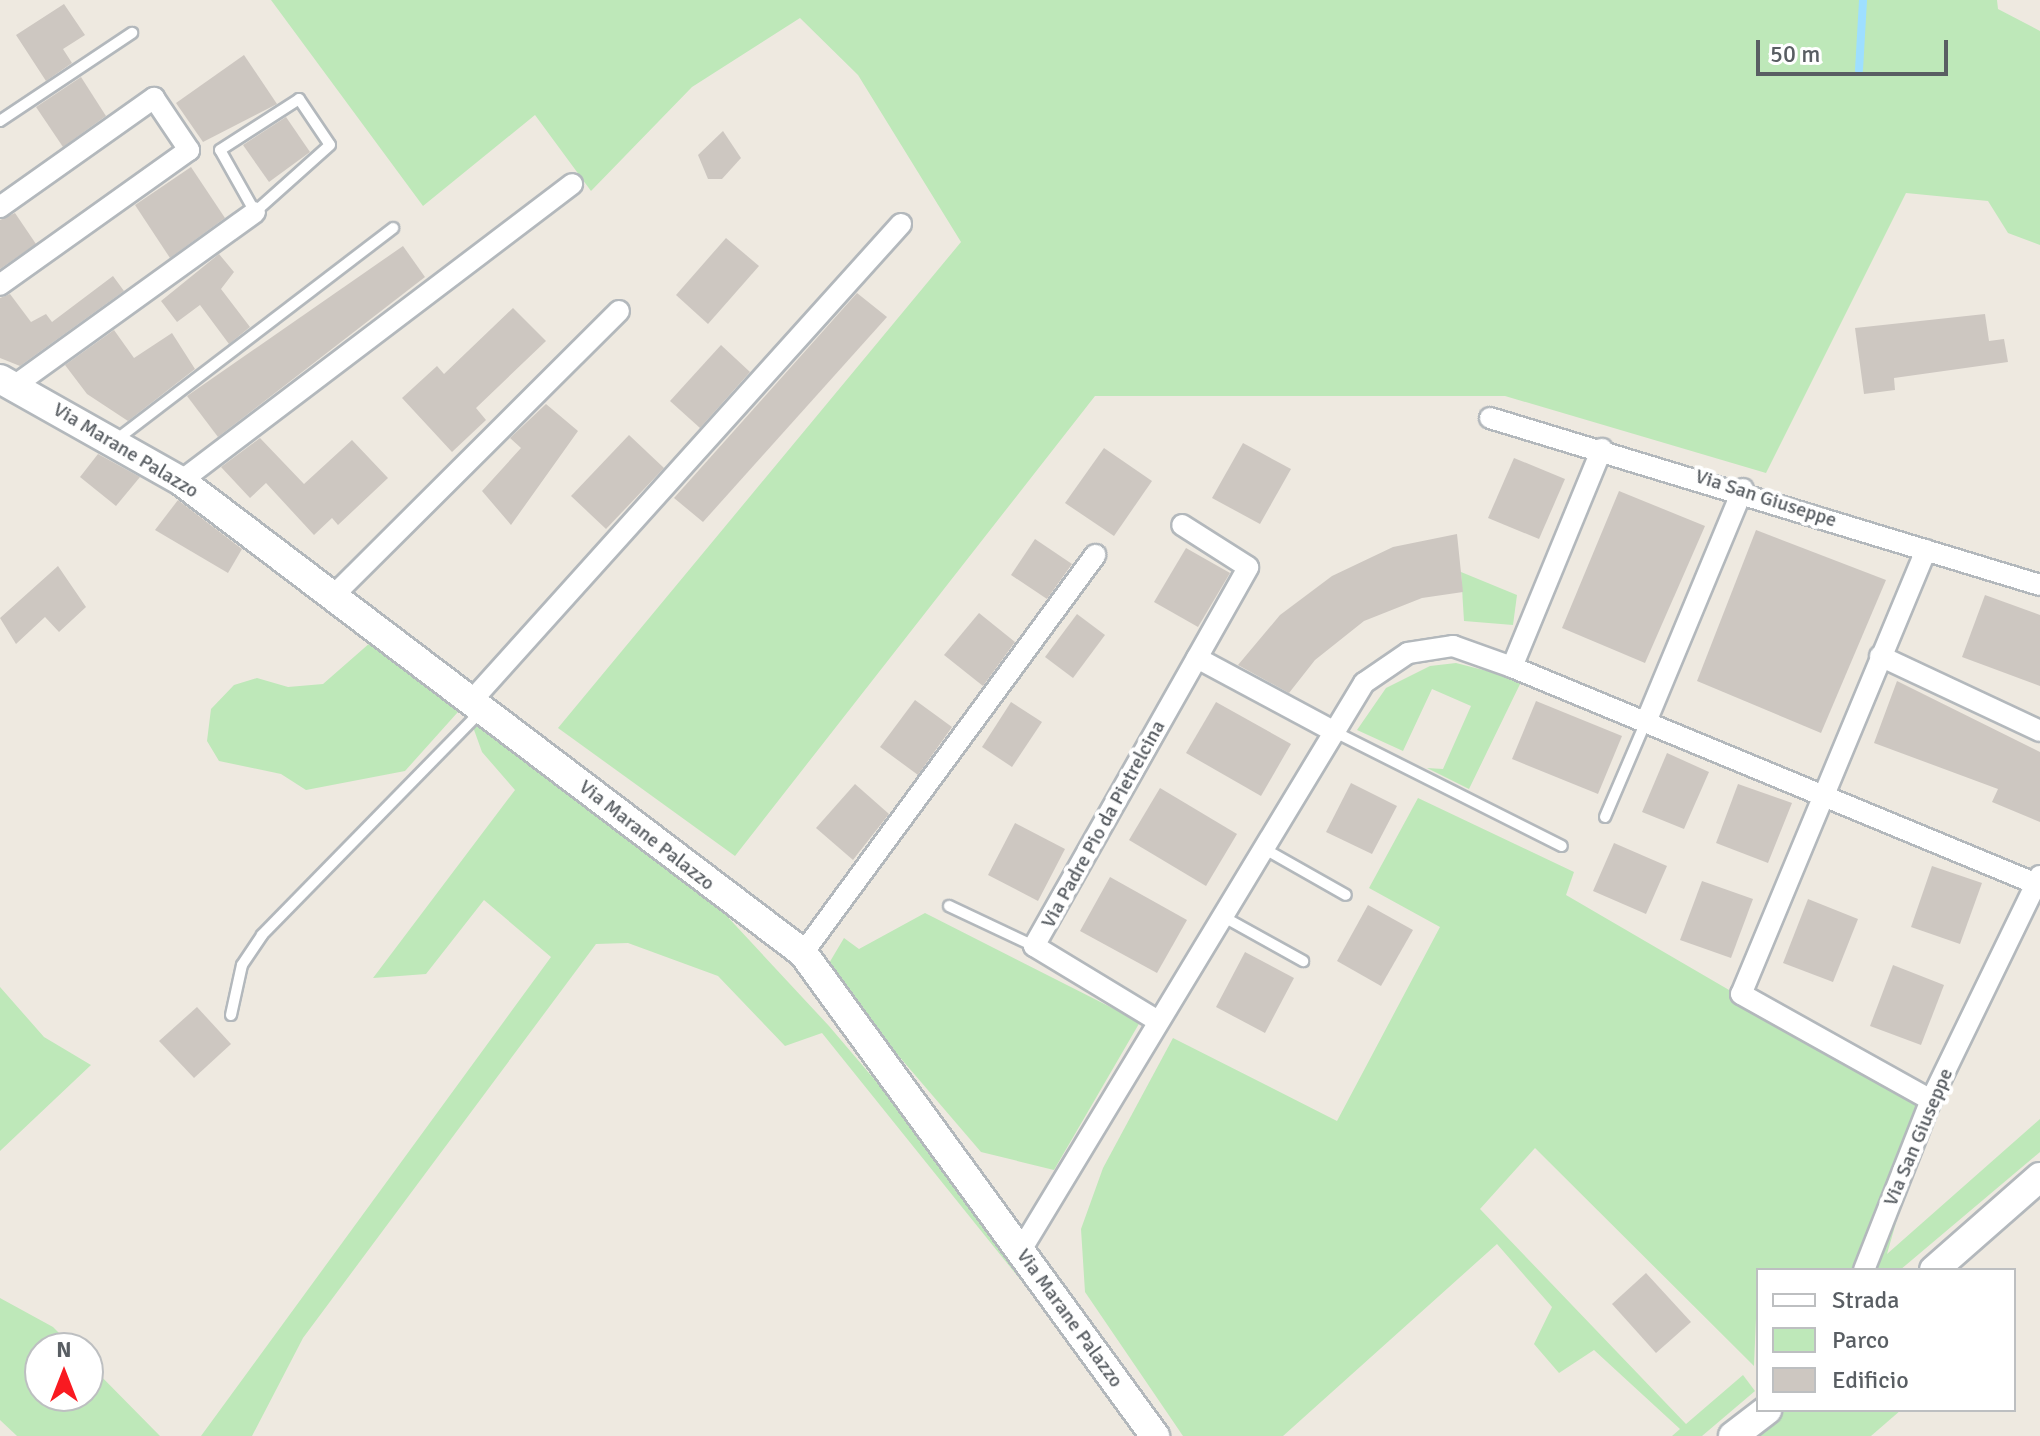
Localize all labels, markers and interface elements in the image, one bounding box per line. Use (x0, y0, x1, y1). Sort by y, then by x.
scale bar (1760, 24, 1952, 74)
text: 50 m (1770, 39, 1820, 69)
street label: Via Marane Palazzo (49, 397, 203, 503)
street label: Via San Giuseppe (1692, 464, 1840, 532)
street label: Via Padre Pio da Pietrelcina (1036, 716, 1170, 932)
street label: Via Marane Palazzo (574, 775, 720, 895)
street label: Via San Giuseppe (1878, 1065, 1958, 1209)
street label: Via Marane Palazzo (1012, 1244, 1128, 1392)
legend (1756, 1268, 2016, 1412)
text: Strada (1832, 1285, 1899, 1315)
text: Parco (1832, 1325, 1889, 1355)
north arrow (24, 1332, 104, 1412)
text: N (56, 1336, 72, 1363)
text: Edificio (1832, 1365, 1909, 1395)

